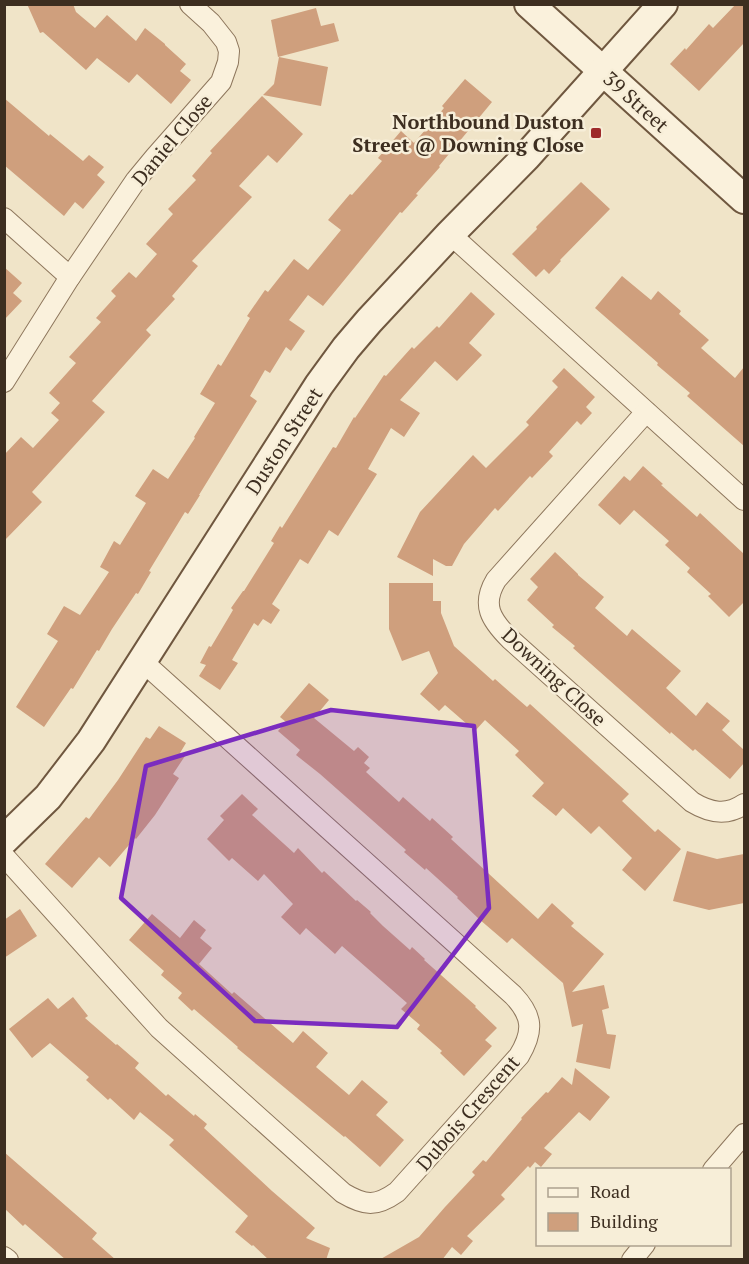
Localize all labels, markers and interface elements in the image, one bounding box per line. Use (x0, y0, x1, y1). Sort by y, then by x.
street label: 39 Street (598, 65, 675, 139)
street label: Daniel Close (125, 88, 218, 191)
place label: Northbound Duston Street @ Downing Close (352, 108, 584, 158)
marker: Northbound Duston Street @ Downing Close (589, 126, 603, 140)
street label: Duston Street (239, 381, 329, 500)
street label: Downing Close (496, 621, 612, 732)
street label: Dubois Crescent (410, 1049, 526, 1176)
legend (536, 1168, 731, 1246)
text: Road (590, 1179, 630, 1203)
text: Building (590, 1209, 658, 1233)

